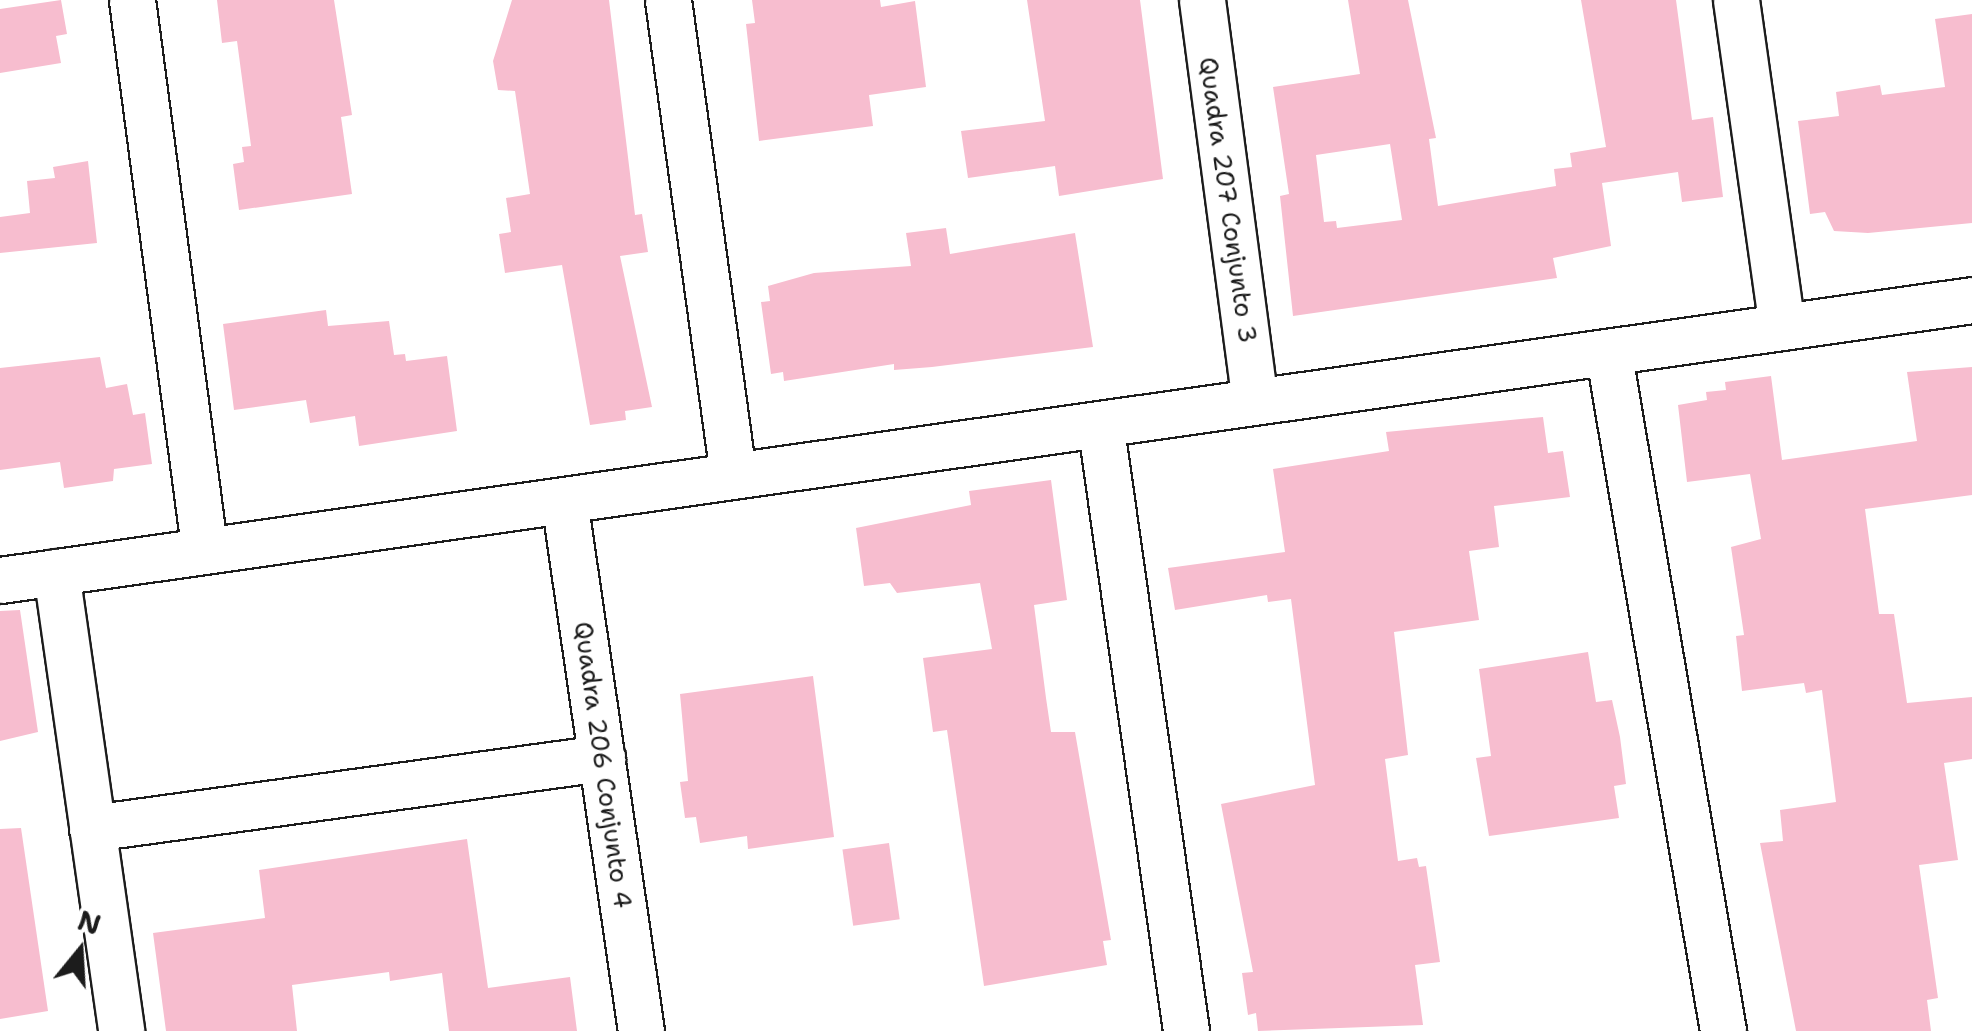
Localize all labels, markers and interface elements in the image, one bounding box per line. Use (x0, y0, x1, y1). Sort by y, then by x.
street label: Quadra 207 Conjunto 3 (1193, 55, 1263, 345)
street label: Quadra 206 Conjunto 4 (568, 620, 638, 910)
north arrow (30, 901, 130, 1001)
text: N (73, 901, 106, 944)

